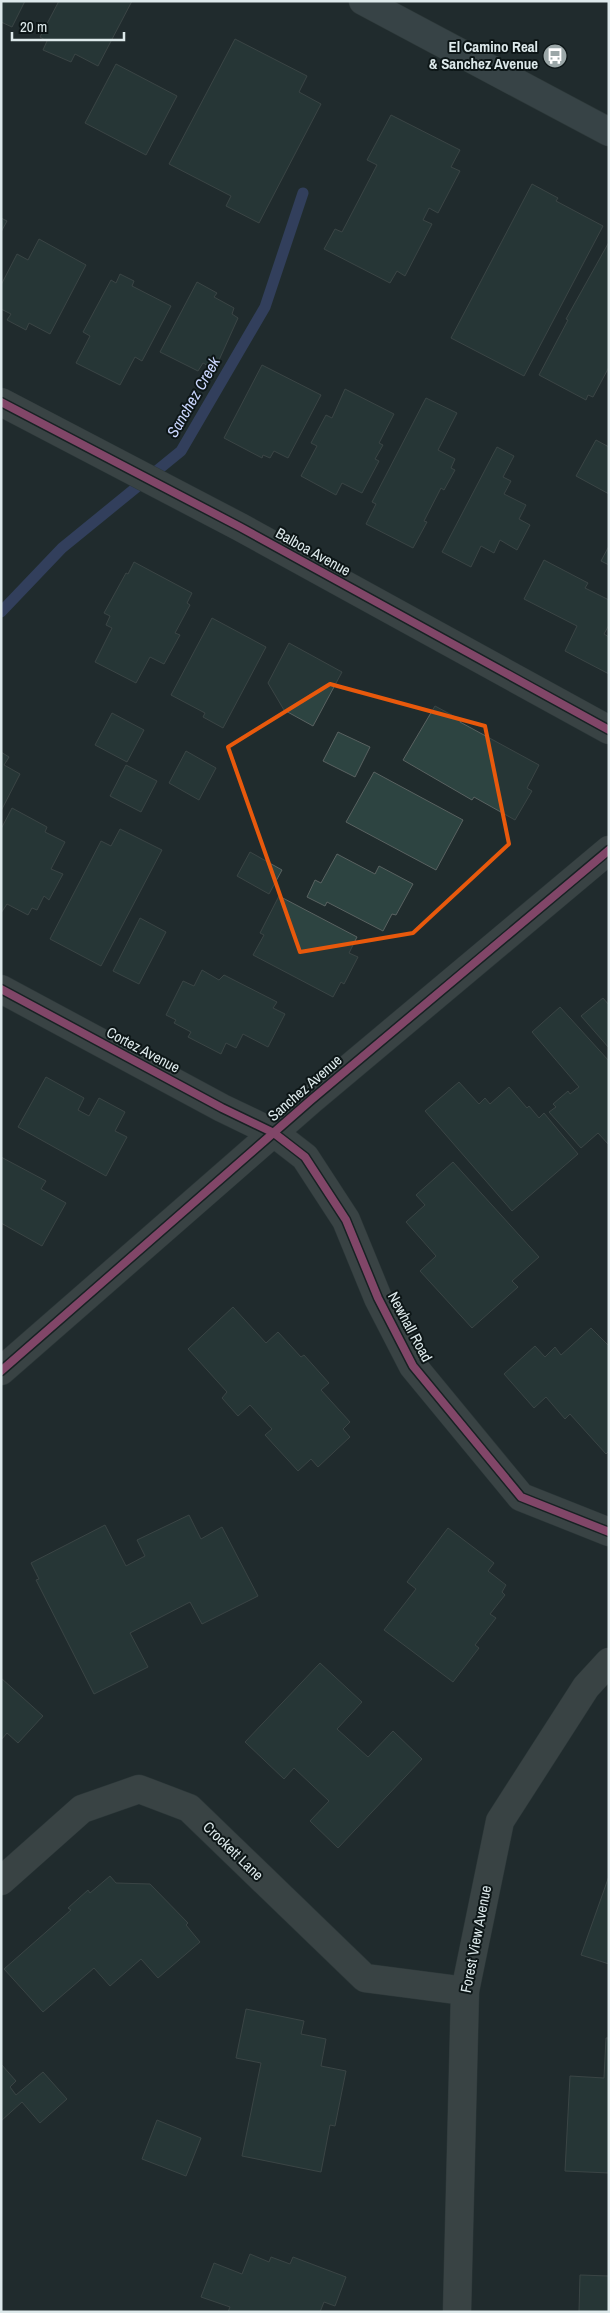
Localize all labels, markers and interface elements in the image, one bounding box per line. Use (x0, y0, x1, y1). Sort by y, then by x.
scale bar (12, 10, 125, 42)
text: 20 m (20, 16, 47, 37)
place label: El Camino Real & Sanchez Avenue (429, 36, 538, 74)
bus stop icon: El Camino Real & Sanchez Avenue (542, 43, 568, 69)
water label: Sanchez Creek (161, 352, 225, 441)
street label: Balboa Avenue (272, 522, 355, 581)
street label: Cortez Avenue (103, 1021, 184, 1078)
street label: Sanchez Avenue (263, 1049, 346, 1126)
street label: Newhall Road (383, 1288, 438, 1365)
street label: Crockett Lane (199, 1816, 268, 1885)
street label: Forest View Avenue (455, 1883, 496, 1994)

